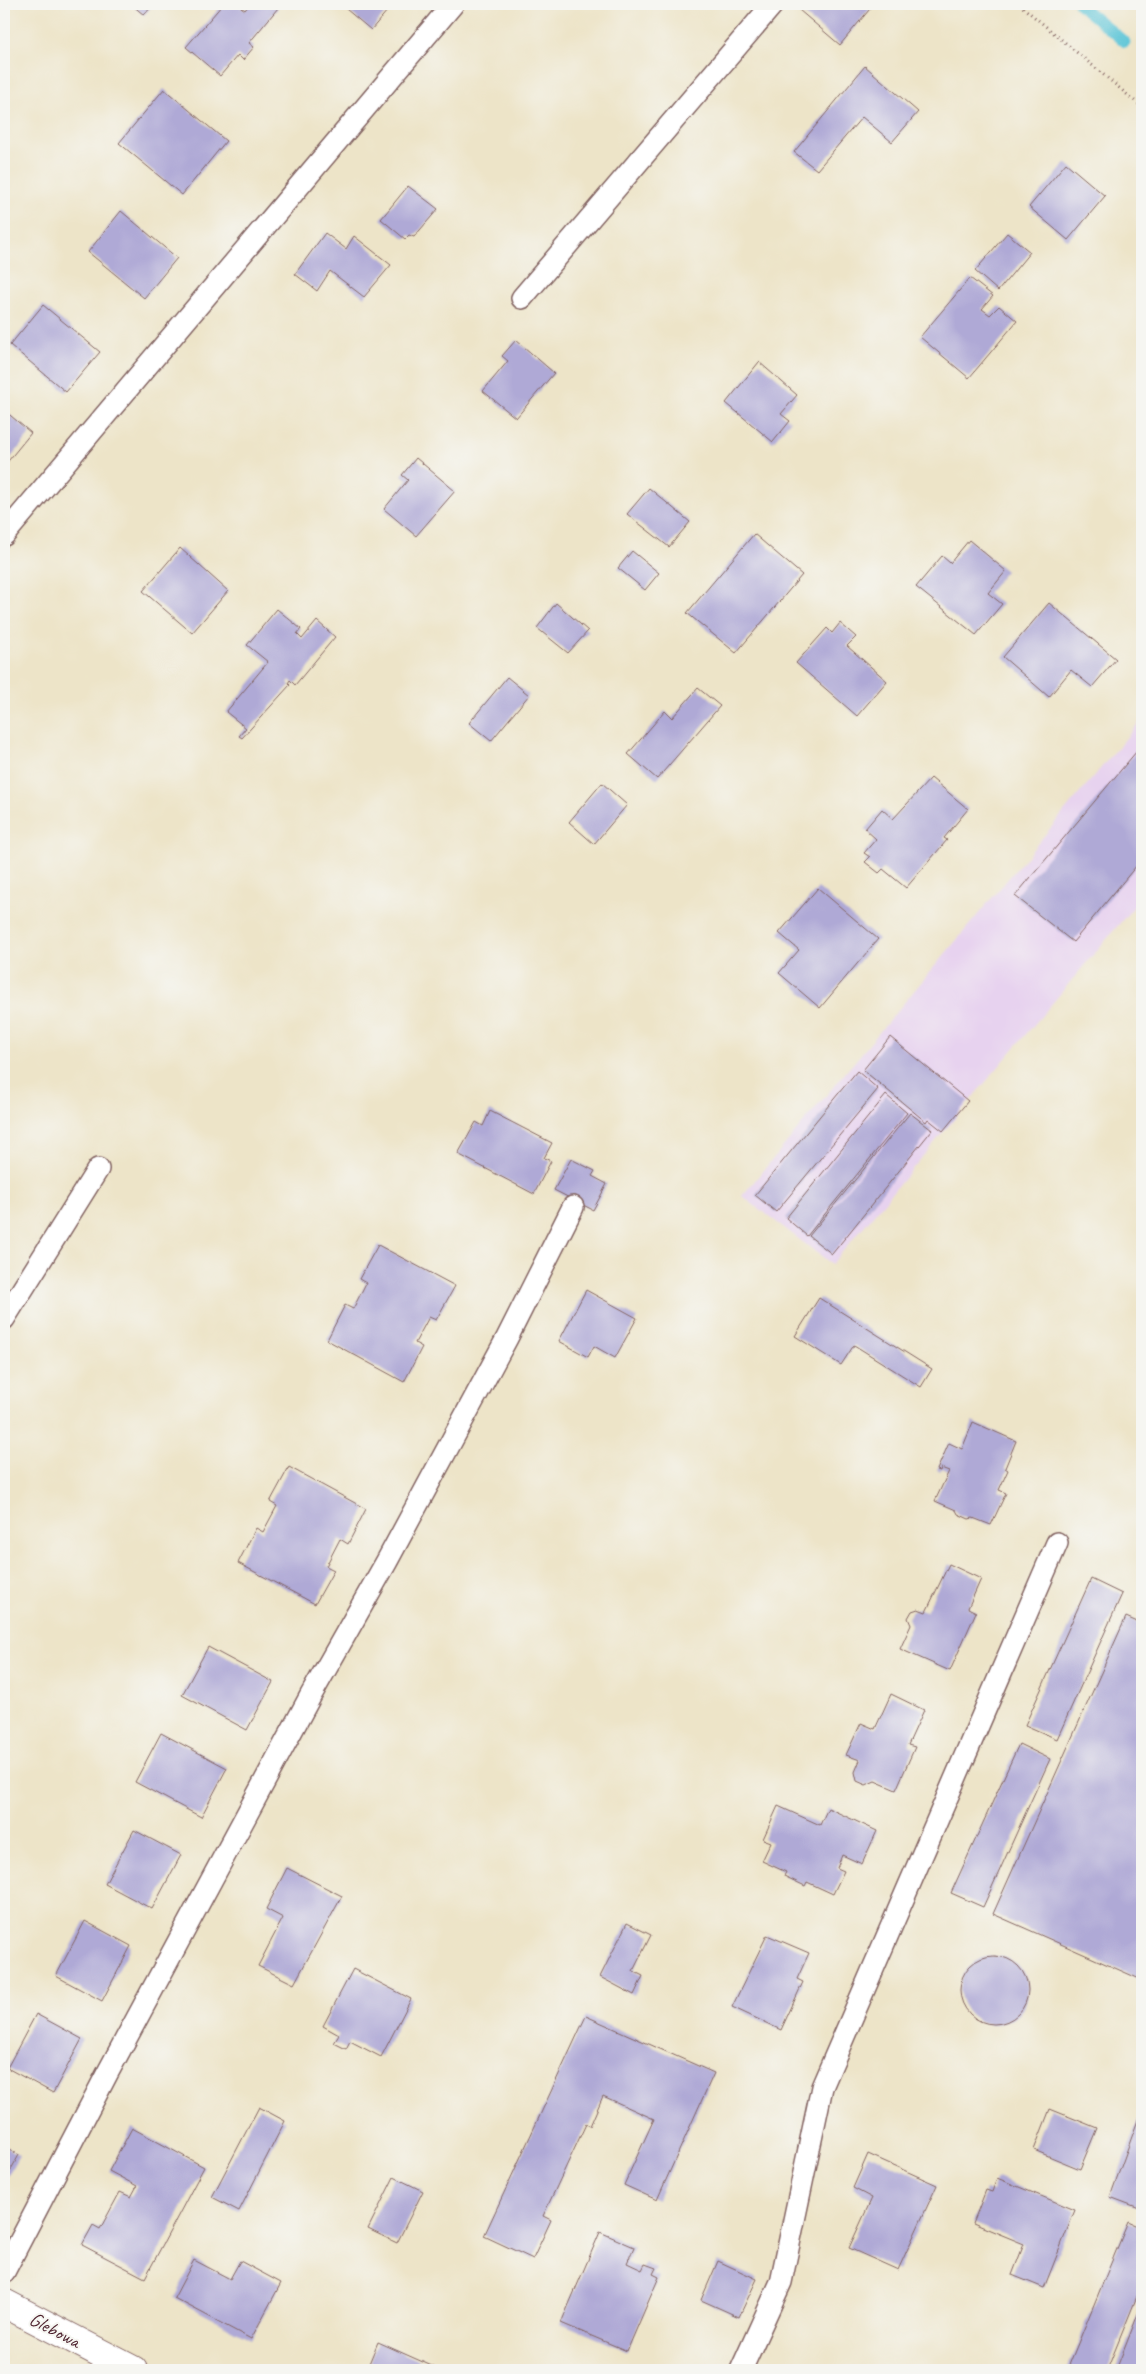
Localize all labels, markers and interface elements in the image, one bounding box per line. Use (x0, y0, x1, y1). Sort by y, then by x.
street label: Glebowa (25, 2306, 86, 2355)

